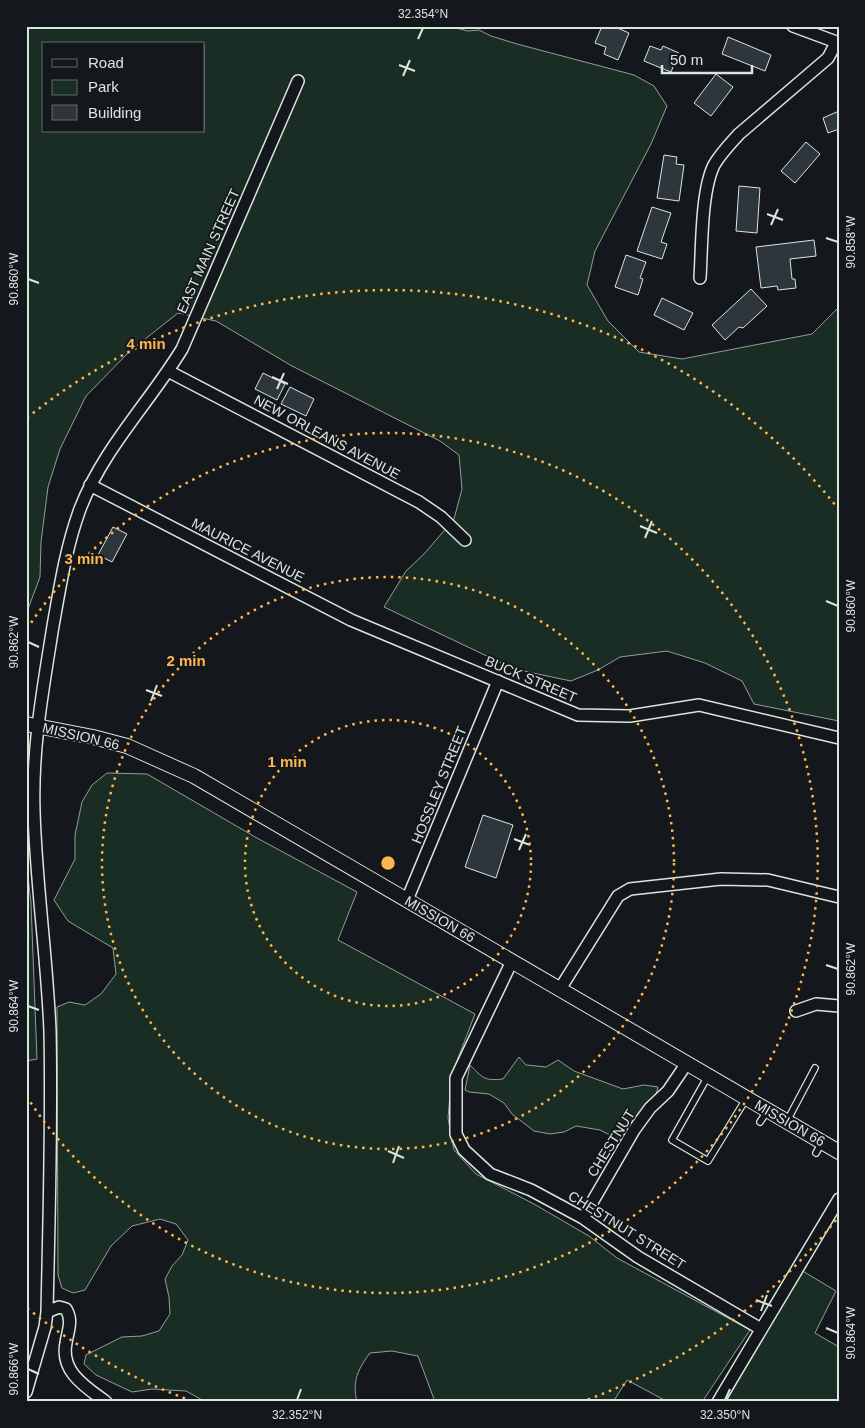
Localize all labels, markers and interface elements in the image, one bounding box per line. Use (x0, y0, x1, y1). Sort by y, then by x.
text: 32.354°N (398, 7, 448, 21)
legend (42, 42, 205, 132)
scale bar (662, 42, 752, 74)
text: 50 m (670, 51, 703, 68)
text: Road (88, 54, 124, 71)
text: Park (88, 78, 119, 95)
text: Building (88, 104, 141, 121)
street label: EAST MAIN STREET (173, 186, 243, 316)
text: 90.858°W (844, 215, 858, 268)
text: 90.860°W (7, 252, 21, 305)
text: 4 min (126, 335, 166, 352)
street label: NEW ORLEANS AVENUE (251, 392, 403, 482)
street label: MAURICE AVENUE (189, 515, 307, 585)
text: 3 min (64, 550, 104, 567)
text: 90.860°W (844, 579, 858, 632)
text: 90.862°W (7, 615, 21, 668)
text: 2 min (166, 652, 206, 669)
street label: BUCK STREET (483, 652, 580, 706)
street label: MISSION 66 (41, 719, 121, 753)
street label: HOSSLEY STREET (408, 724, 470, 846)
text: 1 min (267, 753, 307, 770)
centre of rings (379, 854, 397, 872)
street label: MISSION 66 (402, 892, 478, 946)
text: 90.862°W (844, 942, 858, 995)
text: 90.864°W (7, 979, 21, 1032)
street label: MISSION 66 (752, 1096, 828, 1150)
street label: CHESTNUT (584, 1106, 638, 1180)
street label: CHESTNUT STREET (565, 1187, 689, 1273)
text: 90.864°W (844, 1306, 858, 1359)
text: 90.866°W (7, 1342, 21, 1395)
text: 32.352°N (272, 1408, 322, 1422)
text: 32.350°N (700, 1408, 750, 1422)

